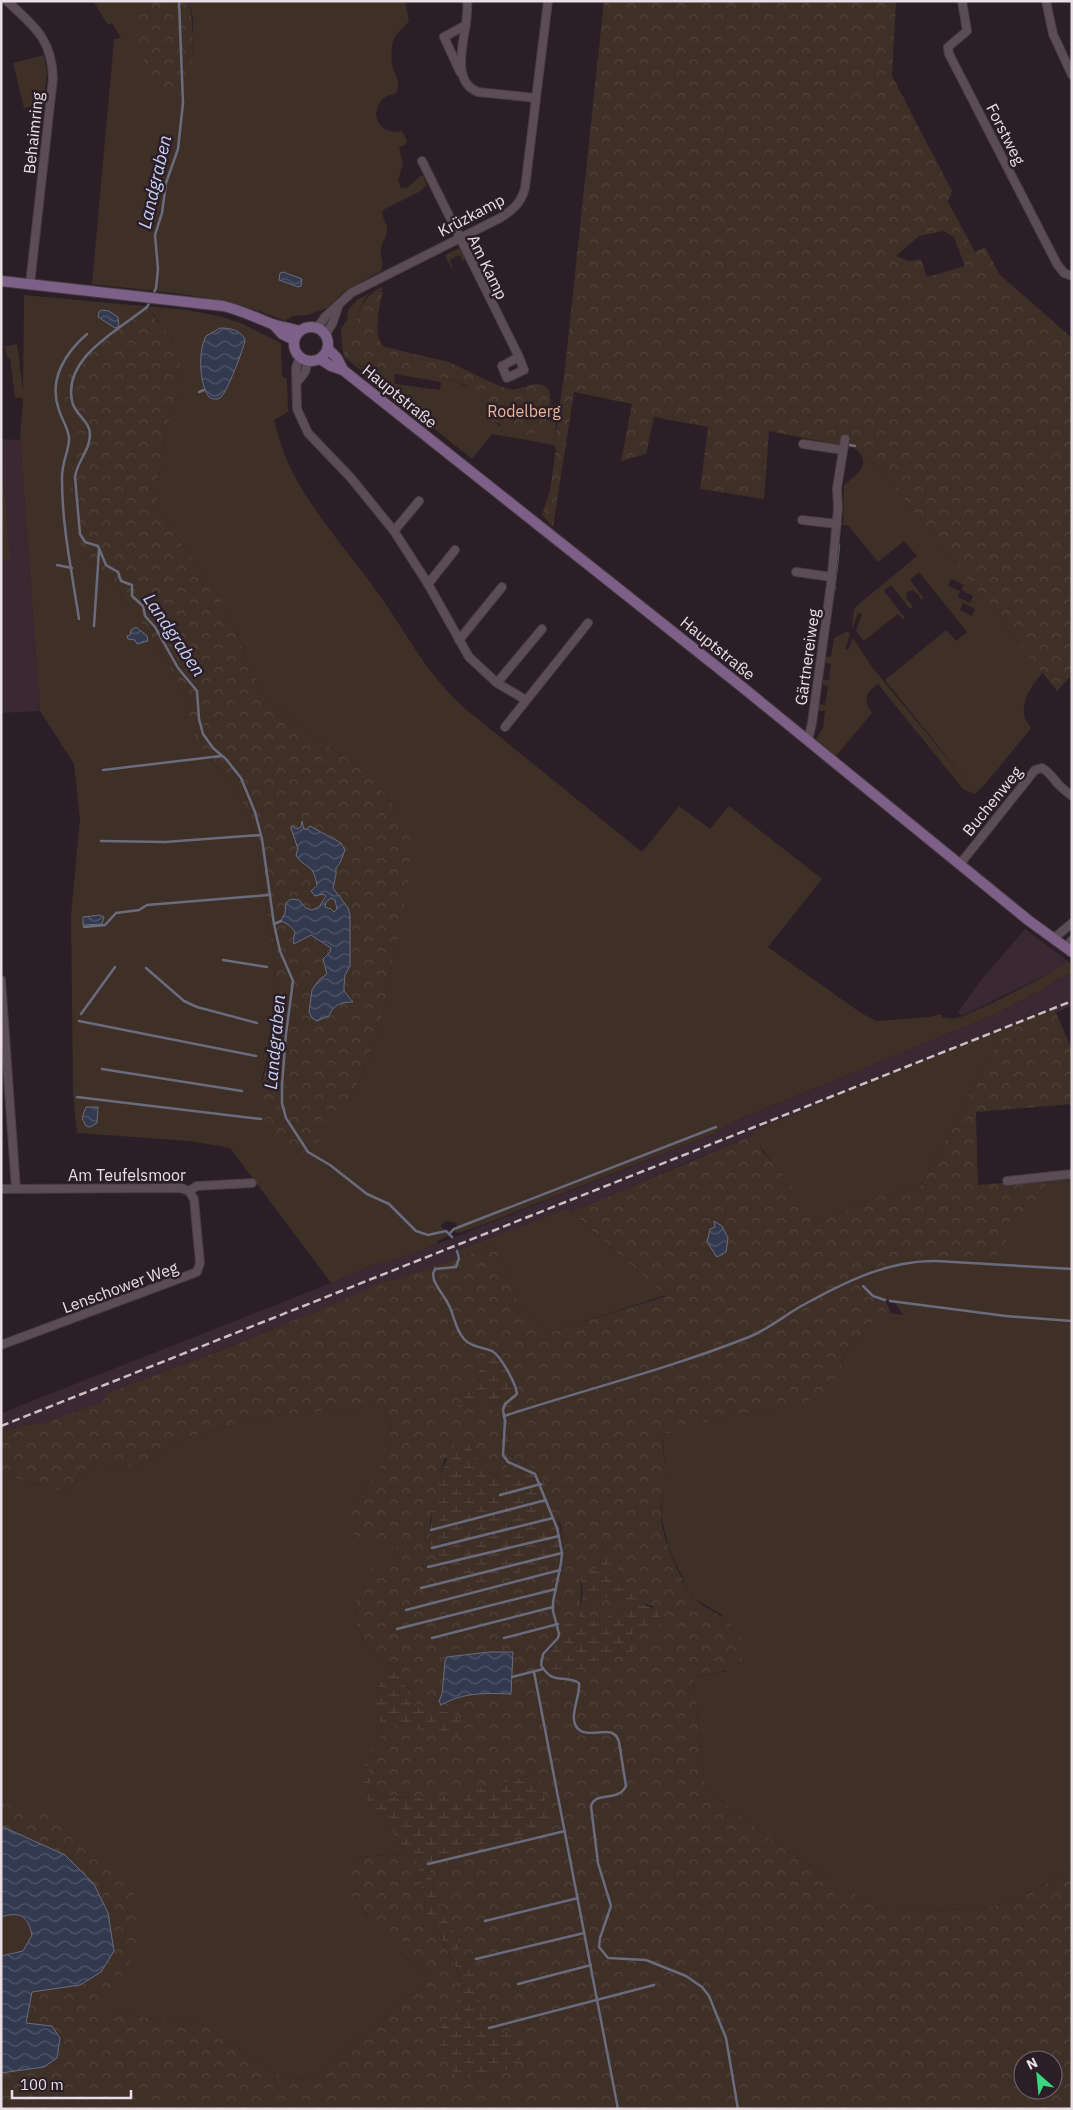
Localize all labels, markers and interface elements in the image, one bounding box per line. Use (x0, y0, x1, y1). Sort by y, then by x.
street label: Behaimring (19, 91, 47, 175)
street label: Forstweg (982, 100, 1030, 168)
water label: Landgraben (133, 133, 176, 231)
street label: Krüzkamp (434, 189, 508, 241)
street label: Am Kamp (464, 231, 512, 303)
street label: Hauptstraße (359, 360, 442, 432)
park label: Rodelberg (487, 401, 561, 421)
water label: Landgraben (138, 589, 211, 681)
street label: Gärtnereiweg (790, 607, 824, 706)
street label: Hauptstraße (677, 612, 760, 684)
street label: Buchenweg (958, 762, 1027, 840)
water label: Landgraben (259, 993, 290, 1090)
street label: Am Teufelsmoor (68, 1165, 186, 1185)
street label: Lenschower Weg (60, 1257, 181, 1317)
north arrow (1013, 2050, 1063, 2100)
text: N (1023, 2053, 1041, 2074)
scale bar (12, 2068, 131, 2100)
text: 100 m (20, 2075, 64, 2094)

